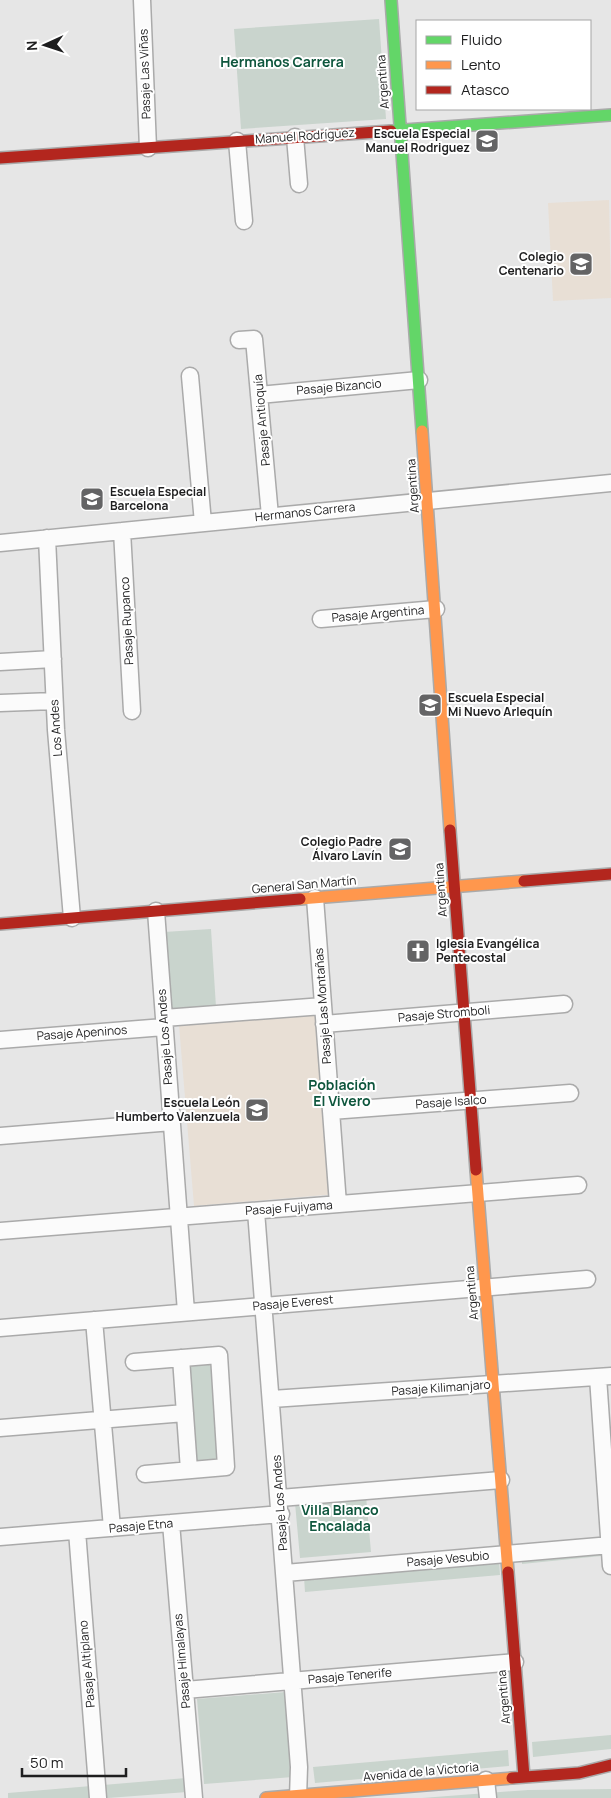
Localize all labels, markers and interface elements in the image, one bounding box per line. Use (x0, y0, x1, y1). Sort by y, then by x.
north arrow (20, 20, 70, 70)
legend (416, 20, 591, 110)
street label: Pasaje Las Viñas (134, 29, 155, 119)
text: Fluido (461, 29, 502, 50)
text: N (22, 40, 41, 51)
district label: Hermanos Carrera (220, 52, 344, 71)
street label: Argentina (372, 54, 393, 110)
text: Lento (461, 54, 501, 75)
text: Atasco (461, 79, 509, 100)
street label: Manuel Rodríguez (255, 124, 355, 147)
place label: Escuela Especial Manuel Rodriguez (365, 125, 470, 156)
school or university icon: Escuela Especial Manuel Rodriguez (474, 128, 500, 154)
place label: Colegio Centenario (499, 248, 564, 279)
school or university icon: Colegio Centenario (568, 251, 594, 277)
street label: Pasaje Antioquía (249, 373, 274, 467)
street label: Pasaje Bizancio (296, 374, 382, 399)
street label: Argentina (402, 458, 423, 514)
place label: Escuela Especial Barcelona (110, 483, 206, 514)
school or university icon: Escuela Especial Barcelona (79, 486, 105, 512)
street label: Hermanos Carrera (254, 498, 356, 525)
street label: Pasaje Rupanco (116, 577, 137, 665)
street label: Pasaje Argentina (331, 601, 425, 626)
place label: Escuela Especial Mi Nuevo Arlequín (448, 689, 553, 720)
school or university icon: Escuela Especial Mi Nuevo Arlequín (417, 692, 443, 718)
street label: Los Andes (45, 699, 66, 757)
place label: Colegio Padre Álvaro Lavín (301, 833, 382, 864)
school or university icon: Colegio Padre Álvaro Lavín (387, 836, 413, 862)
street label: Argentina (430, 862, 451, 918)
street label: General San Martín (251, 871, 357, 898)
place label: Iglesia Evangélica Pentecostal (436, 935, 539, 966)
church icon: Iglesia Evangélica Pentecostal (405, 938, 431, 964)
street label: Pasaje Las Montañas (310, 947, 335, 1065)
street label: Pasaje Los Andes (153, 989, 176, 1086)
street label: Pasaje Stromboli (397, 1001, 491, 1026)
street label: Pasaje Apeninos (36, 1021, 128, 1044)
district label: Población El Vivero (308, 1075, 376, 1110)
street label: Pasaje Isalco (415, 1091, 487, 1112)
place label: Escuela León Humberto Valenzuela (116, 1094, 240, 1125)
school or university icon: Escuela León Humberto Valenzuela (244, 1097, 270, 1123)
street label: Pasaje Fujiyama (245, 1196, 333, 1219)
street label: Argentina (461, 1265, 482, 1321)
street label: Pasaje Everest (252, 1290, 334, 1315)
street label: Pasaje Kilimanjaro (391, 1376, 491, 1399)
street label: Pasaje Los Andes (268, 1455, 291, 1552)
district label: Villa Blanco Encalada (301, 1500, 379, 1535)
street label: Pasaje Etna (108, 1514, 174, 1537)
street label: Pasaje Vesubio (406, 1546, 490, 1571)
street label: Pasaje Himalayas (169, 1613, 194, 1709)
street label: Pasaje Altiplano (74, 1620, 99, 1709)
street label: Pasaje Tenerife (307, 1663, 393, 1688)
street label: Argentina (493, 1669, 514, 1725)
scale bar (22, 1746, 126, 1778)
text: 50 m (30, 1752, 64, 1773)
street label: Avenida de la Victoria (362, 1758, 480, 1785)

